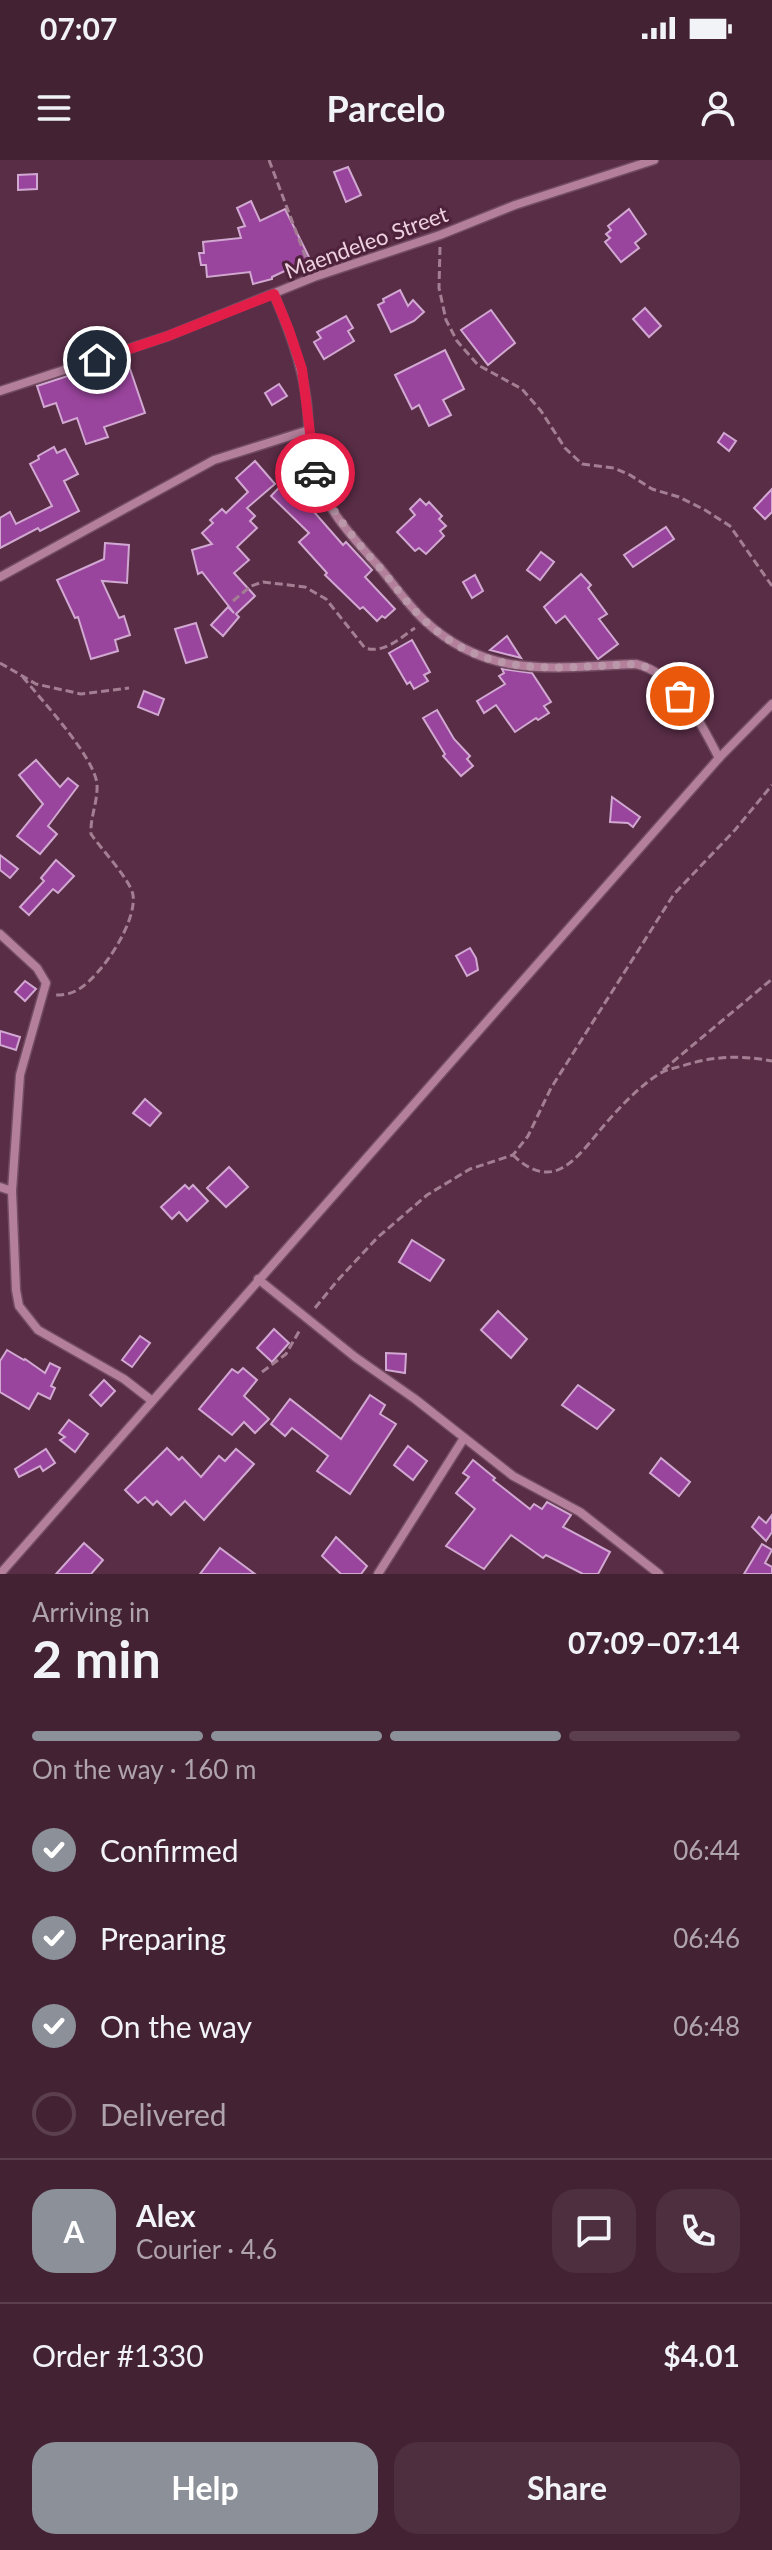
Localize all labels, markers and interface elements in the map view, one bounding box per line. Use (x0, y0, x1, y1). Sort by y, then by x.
text: 07:07 (40, 10, 117, 46)
icon: menu (32, 86, 76, 130)
text: Parcelo (327, 86, 445, 130)
icon: person (696, 86, 740, 130)
street label: Maendeleo Street (281, 200, 451, 284)
pin (63, 326, 131, 394)
icon: home (75, 338, 119, 382)
courier (275, 433, 355, 513)
icon: car (293, 451, 337, 495)
pin (646, 662, 714, 730)
icon: bag (658, 674, 702, 718)
text: Arriving in (32, 1596, 150, 1628)
text: 07:09–07:14 (568, 1624, 740, 1660)
text: 2 min (32, 1627, 161, 1689)
text: On the way · 160 m (32, 1753, 256, 1785)
icon: check (32, 1828, 76, 1872)
text: Confirmed (100, 1832, 239, 1868)
text: 06:44 (673, 1834, 740, 1866)
icon: check (32, 1916, 76, 1960)
text: Preparing (100, 1920, 226, 1956)
text: 06:46 (673, 1922, 740, 1954)
icon: check (32, 2004, 76, 2048)
text: On the way (100, 2008, 252, 2044)
text: 06:48 (673, 2010, 740, 2042)
text: Delivered (100, 2096, 227, 2132)
button: chat (552, 2189, 636, 2273)
button: phone (656, 2189, 740, 2273)
text: Alex (136, 2197, 196, 2233)
text: A (64, 2213, 84, 2249)
text: Courier · 4.6 (136, 2233, 277, 2265)
text: Order #1330 (32, 2337, 204, 2373)
text: $4.01 (663, 2337, 740, 2373)
button: Help (32, 2442, 378, 2534)
button: Share (394, 2442, 740, 2534)

